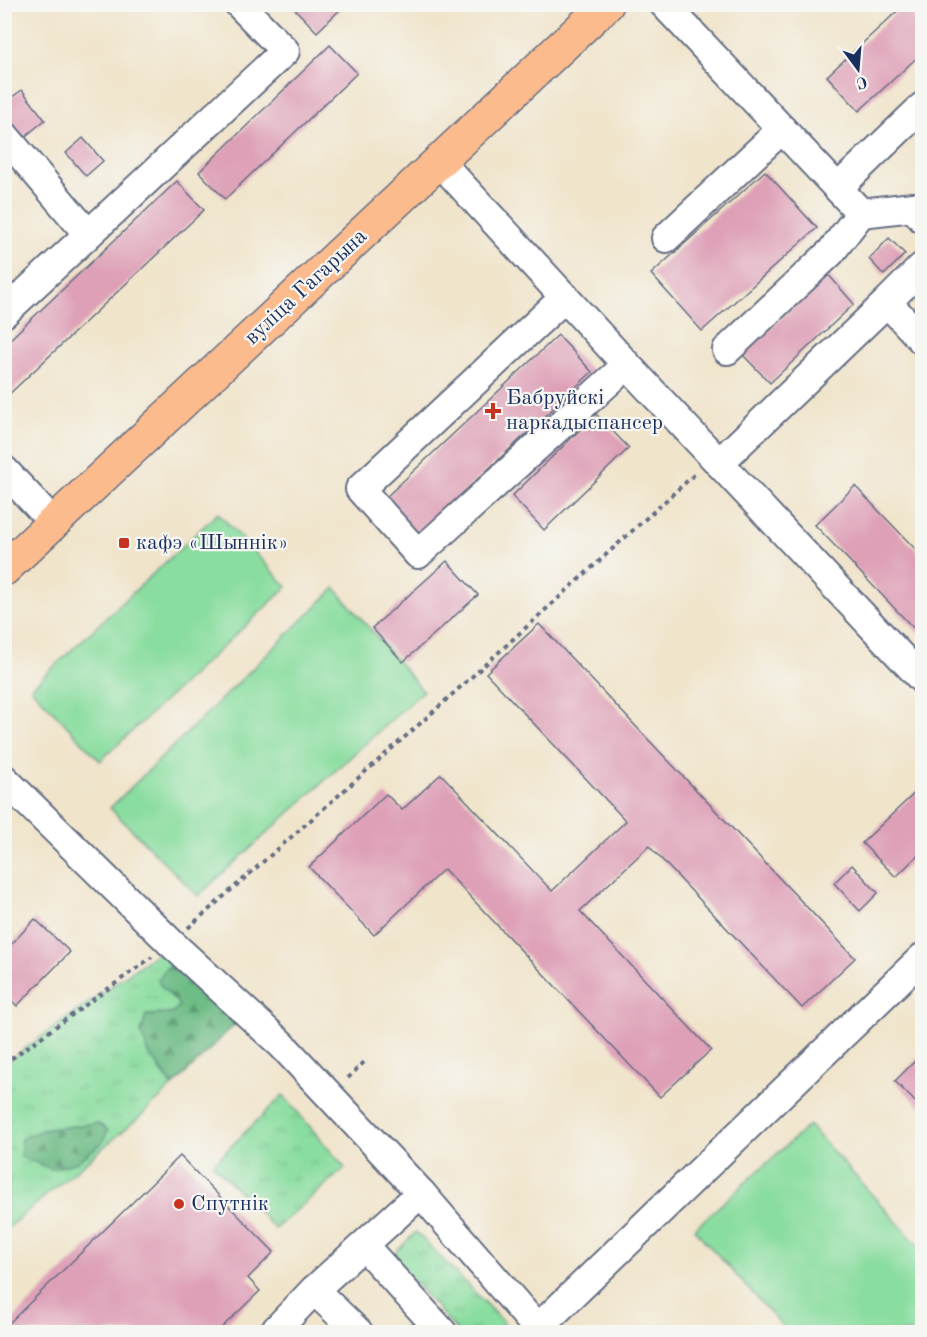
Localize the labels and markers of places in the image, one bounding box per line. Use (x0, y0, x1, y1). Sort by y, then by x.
place label: Бабруйскі наркадыспансер (506, 387, 663, 434)
marker: Бабруйскі наркадыспансер (484, 402, 502, 420)
place label: кафэ «Шыннік» (136, 532, 288, 554)
marker: кафэ «Шыннік» (117, 536, 131, 550)
place label: Спутнік (191, 1193, 269, 1215)
marker: Спутнік (172, 1197, 186, 1211)

